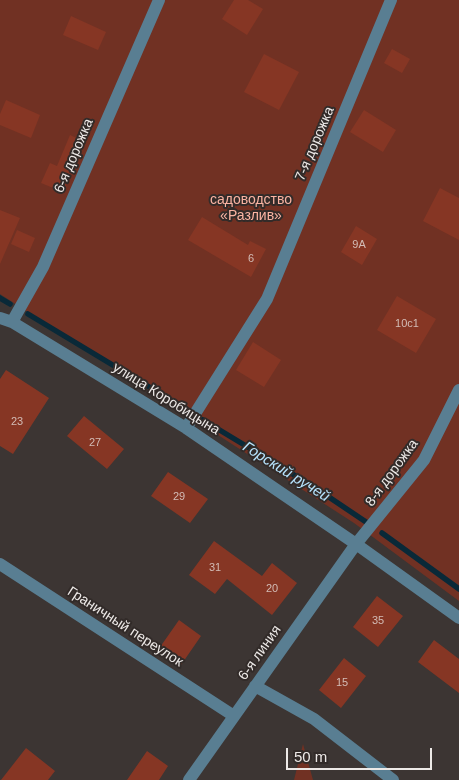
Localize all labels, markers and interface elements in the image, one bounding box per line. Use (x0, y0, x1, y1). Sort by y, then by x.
street label: 7-я дорожка (292, 104, 338, 184)
street label: 6-я дорожка (51, 116, 97, 196)
park label: садоводство «Разлив» (210, 192, 292, 224)
house number: 9А (352, 238, 366, 252)
house number: 6 (248, 252, 254, 266)
house number: 10с1 (395, 317, 419, 331)
street label: улица Коробицына (109, 359, 223, 439)
house number: 23 (11, 415, 23, 429)
house number: 27 (89, 436, 101, 450)
street label: 8-я дорожка (362, 436, 422, 510)
water label: Горский ручей (239, 438, 333, 506)
house number: 29 (173, 490, 185, 504)
house number: 31 (209, 561, 221, 575)
house number: 20 (266, 582, 278, 596)
street label: Граничный переулок (64, 583, 186, 671)
house number: 35 (372, 614, 384, 628)
street label: 6-я линия (235, 622, 285, 684)
house number: 15 (336, 676, 348, 690)
scale bar (289, 738, 435, 770)
text: 50 m (294, 748, 327, 765)

